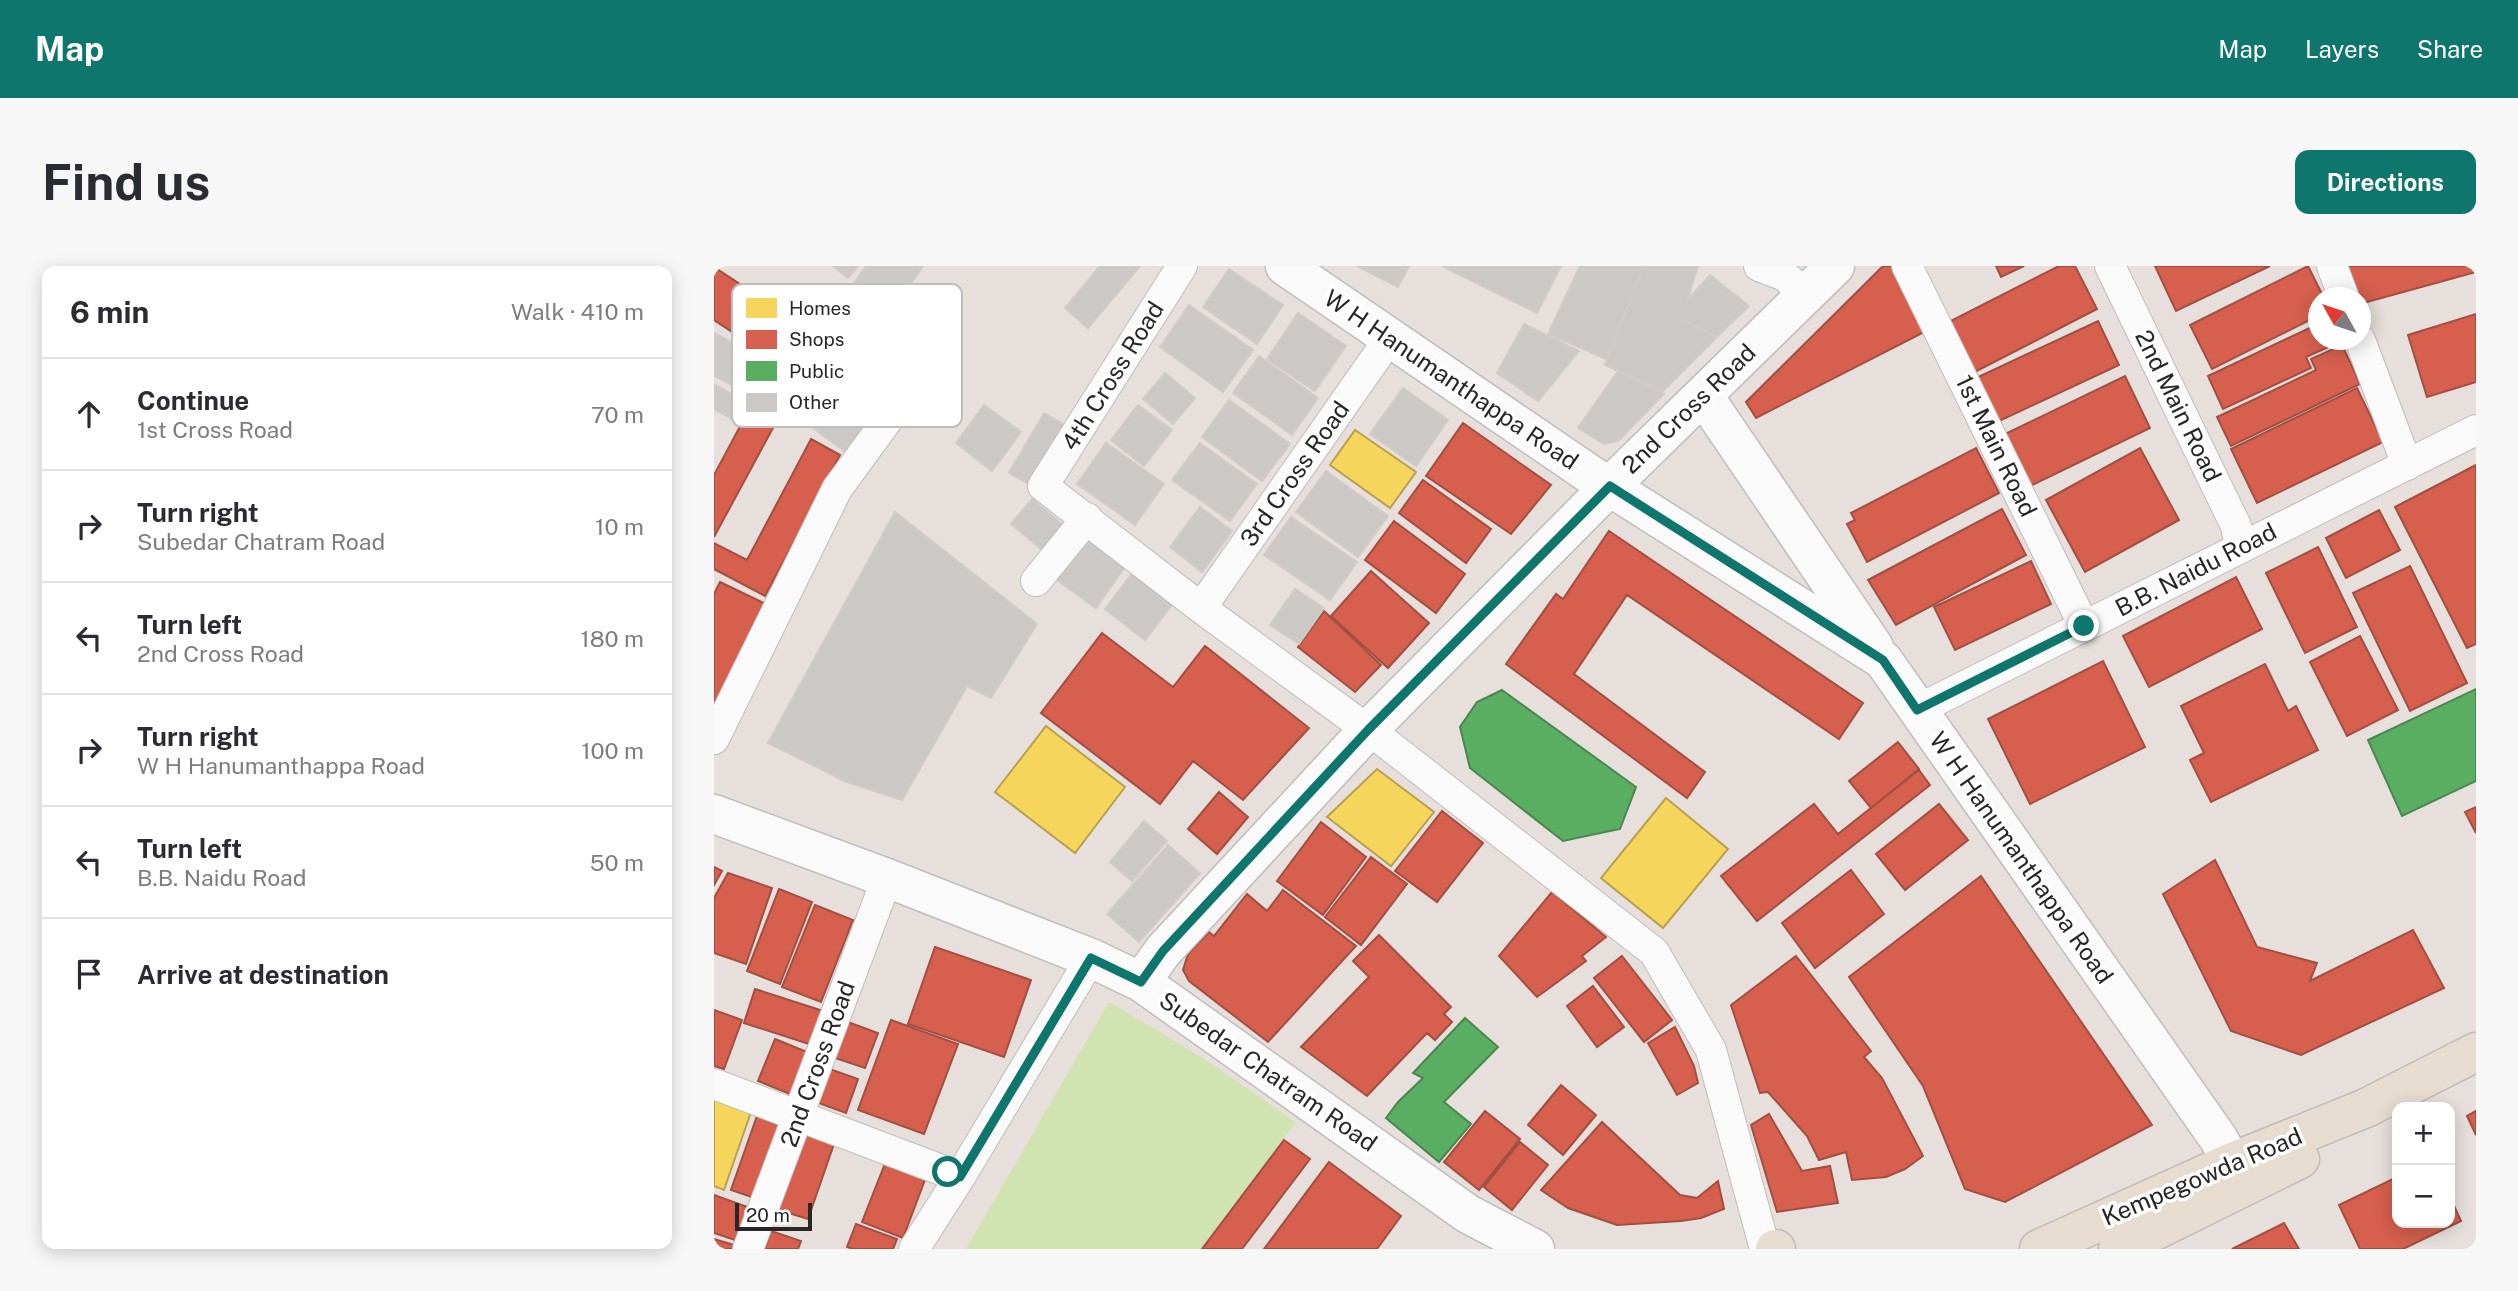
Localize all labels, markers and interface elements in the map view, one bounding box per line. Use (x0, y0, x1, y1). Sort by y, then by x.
text: Map (35, 30, 104, 68)
text: Map (2218, 35, 2267, 63)
text: Layers (2305, 35, 2379, 63)
text: Share (2417, 35, 2483, 63)
button: Directions (2295, 150, 2476, 214)
text: Find us (42, 153, 210, 211)
legend (732, 284, 962, 427)
street label: W H Hanumanthappa Road (1319, 284, 1584, 475)
north arrow (2308, 287, 2371, 350)
text: 6 min (70, 294, 149, 330)
street label: 4th Cross Road (1055, 296, 1169, 455)
text: Homes (789, 297, 851, 319)
text: Walk · 410 m (511, 298, 644, 325)
street label: 2nd Main Road (2130, 325, 2228, 486)
text: Shops (789, 328, 844, 350)
street label: 2nd Cross Road (1616, 338, 1761, 479)
text: Public (789, 360, 844, 382)
street label: 1st Main Road (1951, 370, 2043, 521)
text: Continue (137, 385, 249, 416)
text: Other (789, 391, 839, 413)
icon: ahead (70, 395, 108, 433)
street label: 3rd Cross Road (1234, 396, 1355, 551)
text: 70 m (591, 401, 644, 428)
text: 1st Cross Road (137, 416, 293, 443)
text: Turn right (137, 497, 259, 528)
icon: right (70, 507, 108, 545)
text: 10 m (595, 513, 644, 540)
street label: B.B. Naidu Road (2110, 516, 2281, 622)
text: Subedar Chatram Road (137, 528, 385, 555)
text: Turn left (137, 609, 242, 640)
route end (2068, 610, 2099, 641)
icon: left (70, 619, 108, 657)
text: 180 m (580, 625, 644, 652)
text: 2nd Cross Road (137, 640, 304, 667)
text: Turn right (137, 721, 259, 752)
street label: W H Hanumanthappa Road (1924, 726, 2119, 989)
icon: right (70, 731, 108, 769)
text: 100 m (581, 737, 644, 764)
text: W H Hanumanthappa Road (137, 752, 425, 779)
text: Turn left (137, 833, 242, 864)
icon: left (70, 843, 108, 881)
text: 50 m (590, 849, 644, 876)
text: B.B. Naidu Road (137, 864, 307, 891)
icon: arrive (70, 955, 108, 993)
text: Arrive at destination (137, 959, 389, 990)
street label: 2nd Cross Road (774, 977, 860, 1150)
street label: Subedar Chatram Road (1154, 985, 1383, 1157)
map controls (2392, 1102, 2455, 1228)
button: + (2392, 1102, 2455, 1165)
street label: Kempegowda Road (2097, 1121, 2306, 1231)
route start (932, 1156, 963, 1187)
button: − (2392, 1165, 2455, 1228)
scale bar (735, 1200, 812, 1232)
text: 20 m (746, 1204, 790, 1226)

